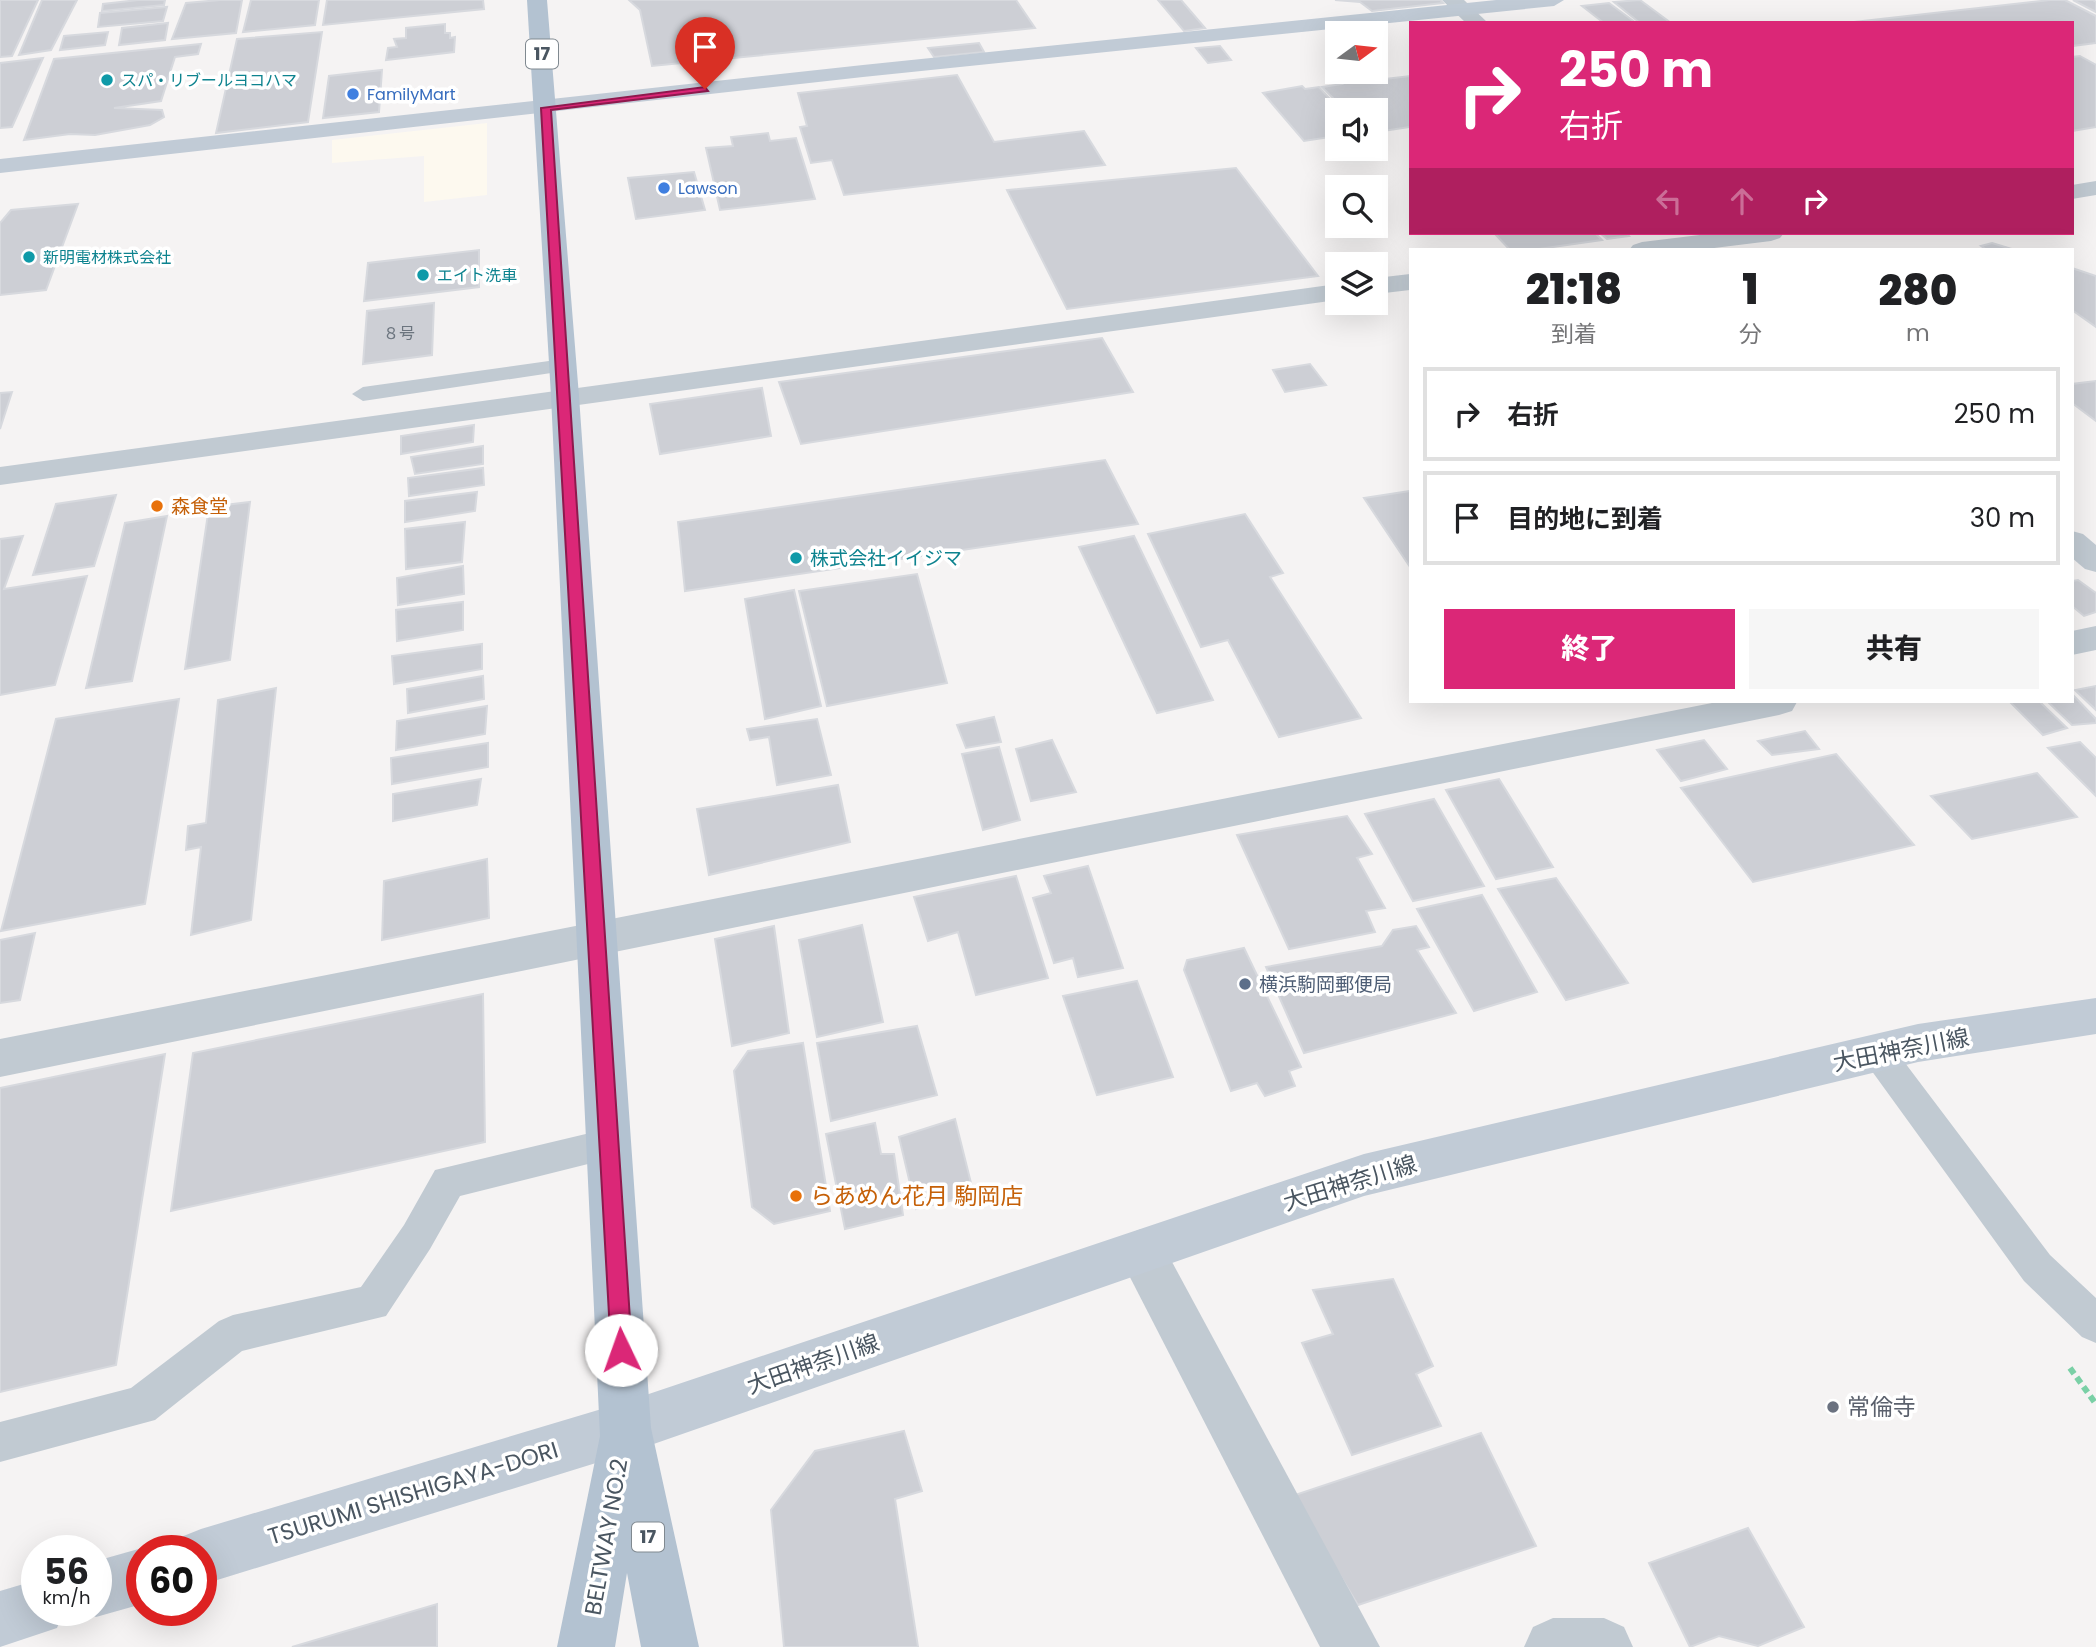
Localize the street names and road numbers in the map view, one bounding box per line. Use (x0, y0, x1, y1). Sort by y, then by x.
road number: 17 (526, 40, 558, 68)
street label: 大田神奈川線 (1830, 1021, 1972, 1079)
street label: 大田神奈川線 (1279, 1148, 1421, 1218)
street label: 大田神奈川線 (743, 1326, 883, 1402)
street label: TSURUMI SHISHIGAYA-DORI (264, 1434, 562, 1552)
street label: BELTWAY NO.2 (577, 1456, 635, 1618)
road number: 17 (632, 1522, 664, 1552)

